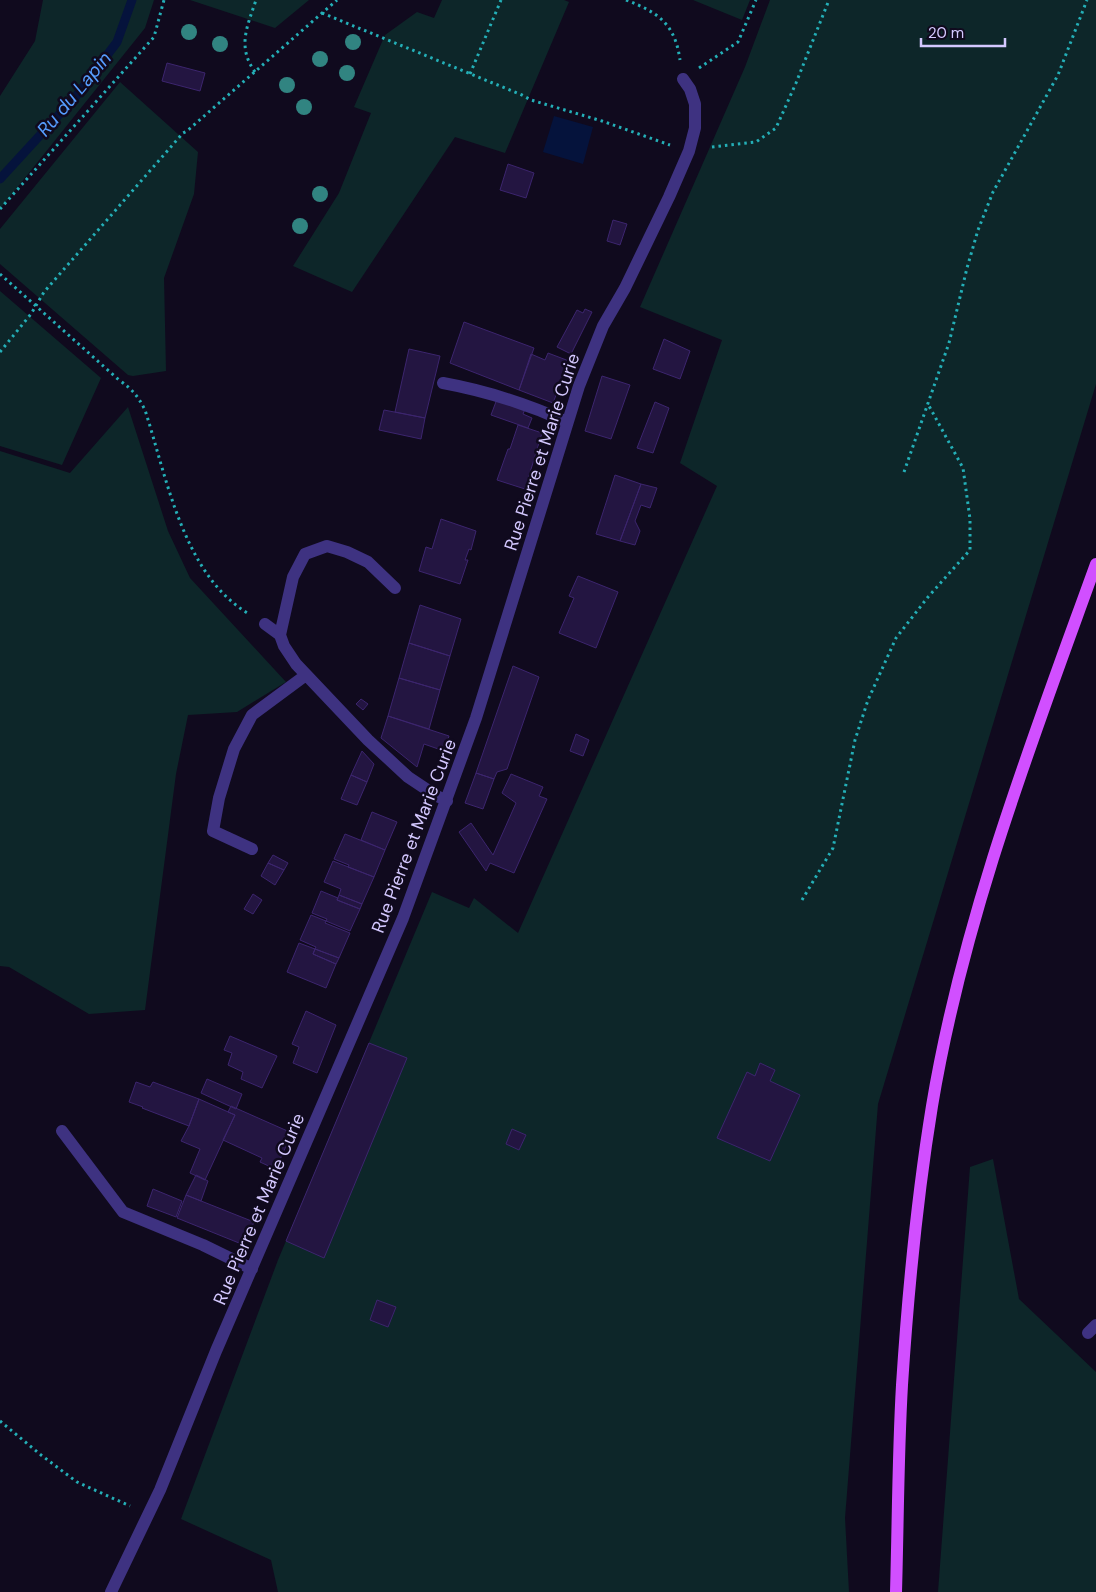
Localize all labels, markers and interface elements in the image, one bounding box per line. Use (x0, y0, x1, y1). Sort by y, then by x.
scale bar (921, 15, 1005, 47)
text: 20 m (928, 23, 964, 43)
water label: Ru du Lapin (31, 46, 117, 142)
street label: Rue Pierre et Marie Curie (499, 350, 585, 554)
street label: Rue Pierre et Marie Curie (366, 735, 462, 937)
street label: Rue Pierre et Marie Curie (208, 1109, 310, 1309)

